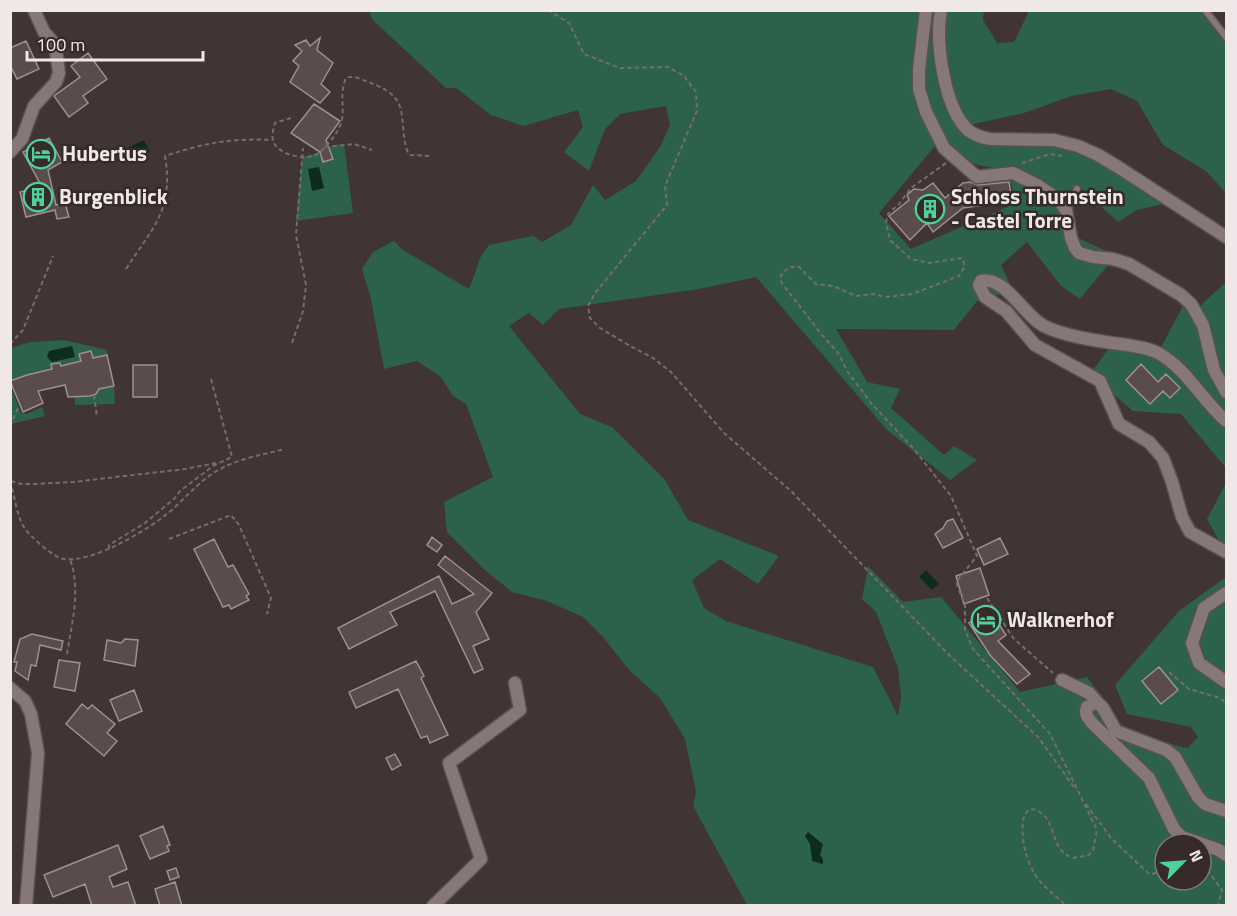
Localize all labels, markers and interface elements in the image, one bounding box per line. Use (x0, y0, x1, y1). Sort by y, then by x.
scale bar (27, 24, 202, 62)
text: 100 m (36, 31, 85, 58)
place label: Hubertus (62, 137, 147, 169)
hotel icon: Hubertus (25, 138, 57, 170)
place label: Burgenblick (59, 180, 168, 212)
place label: Schloss Thurnstein - Castel Torre (951, 180, 1124, 236)
building icon: Burgenblick (22, 181, 54, 213)
building icon: Schloss Thurnstein - Castel Torre (914, 193, 946, 225)
place label: Walknerhof (1007, 603, 1114, 635)
hotel icon: Walknerhof (970, 604, 1002, 636)
north arrow (1153, 832, 1213, 892)
text: N (1183, 846, 1210, 866)

